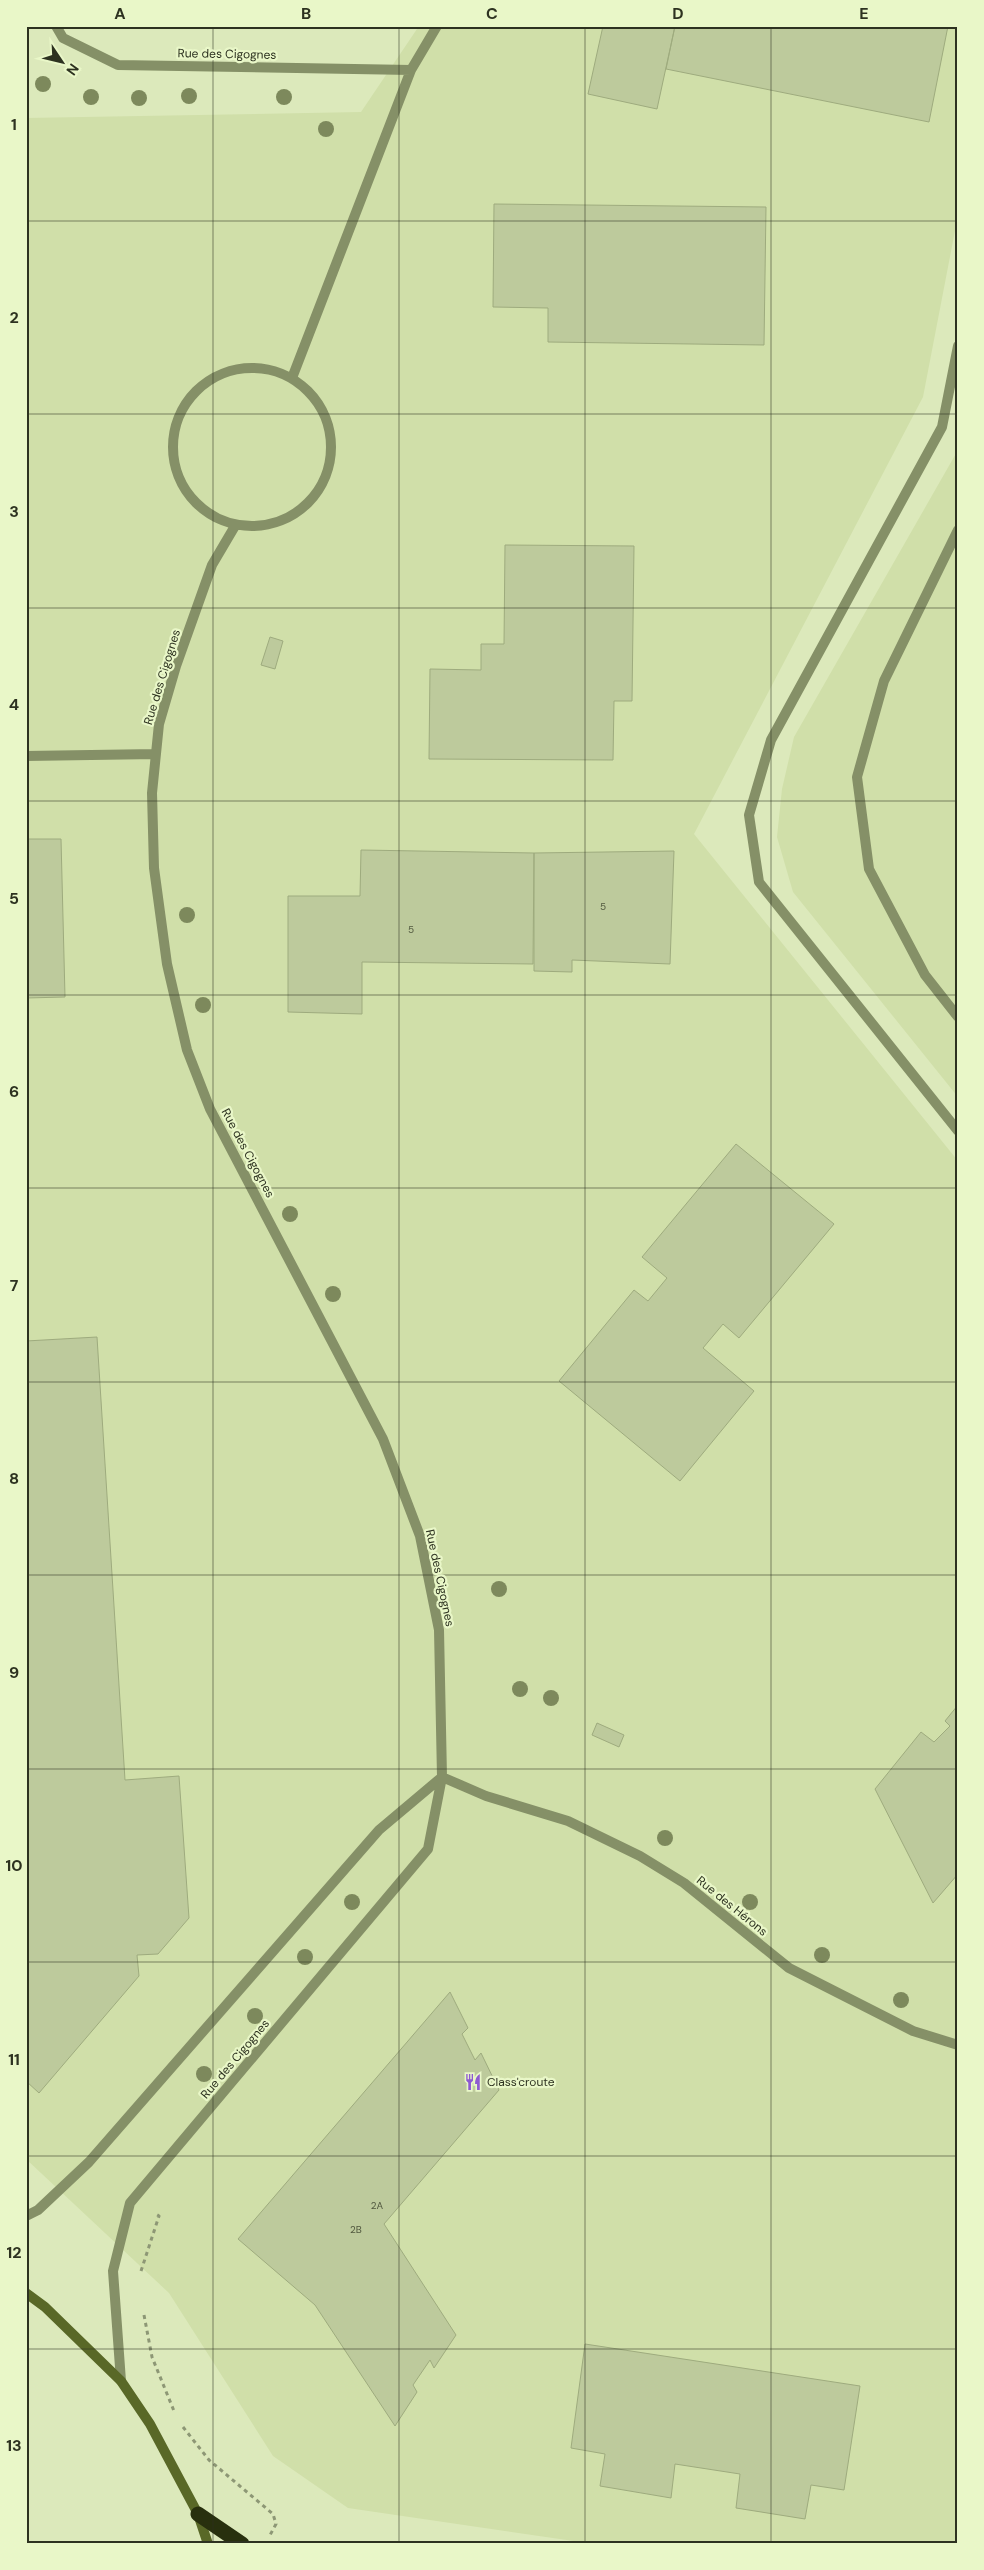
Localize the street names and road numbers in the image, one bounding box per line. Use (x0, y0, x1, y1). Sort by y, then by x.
street label: Rue des Cigognes (177, 45, 277, 63)
street label: Rue des Cigognes (140, 627, 184, 727)
street label: Rue des Cigognes (218, 1106, 278, 1200)
street label: Rue des Cigognes (422, 1528, 458, 1628)
street label: Rue des Hérons (693, 1872, 771, 1940)
street label: Rue des Cigognes (197, 2016, 273, 2102)

